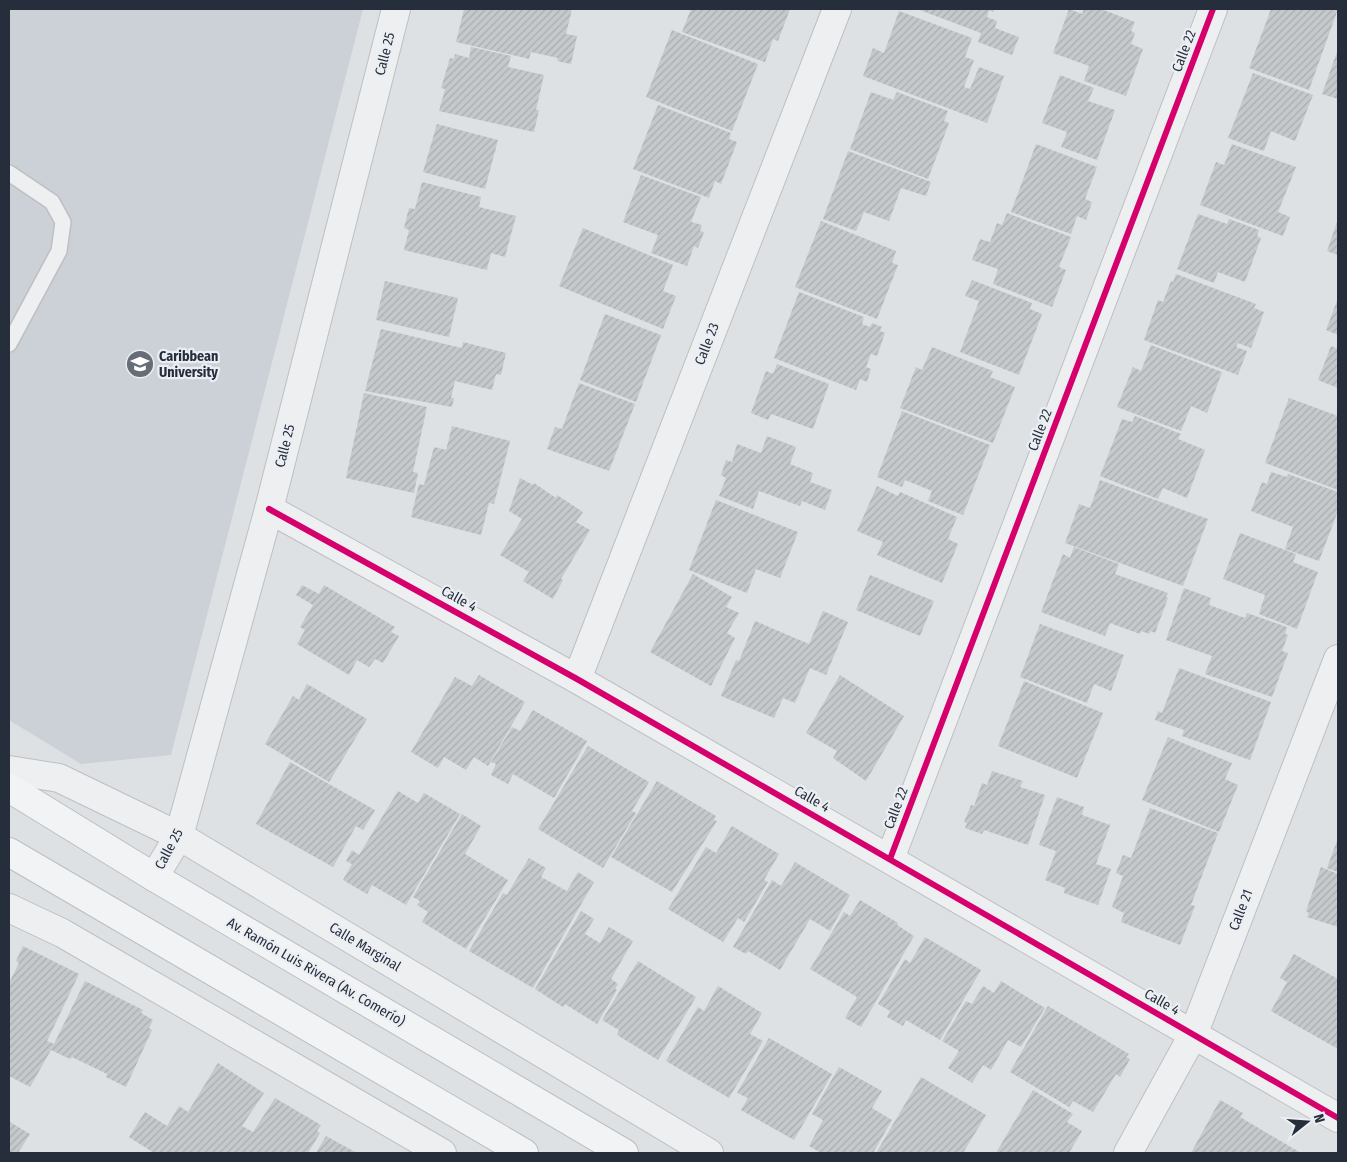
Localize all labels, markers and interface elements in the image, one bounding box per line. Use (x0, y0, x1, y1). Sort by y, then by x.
street label: Calle 22 (1168, 28, 1200, 74)
street label: Calle 25 (371, 31, 399, 77)
street label: Calle 23 (691, 321, 723, 367)
place label: Caribbean University (159, 348, 218, 381)
school or university icon: Caribbean University (125, 349, 155, 379)
street label: Calle 22 (1024, 407, 1056, 453)
street label: Calle 25 (271, 423, 299, 469)
street label: Calle 4 (438, 582, 480, 616)
street label: Calle 4 (791, 782, 833, 816)
street label: Calle 22 (880, 785, 912, 831)
street label: Calle 25 (151, 826, 187, 872)
street label: Calle 21 (1225, 887, 1257, 933)
street label: Av. Ramón Luis Rivera (Av. Comerío) (224, 914, 408, 1030)
street label: Calle Marginal (326, 919, 404, 975)
street label: Calle 4 (1141, 985, 1183, 1019)
north arrow (1282, 1097, 1332, 1147)
text: N (1310, 1112, 1328, 1125)

